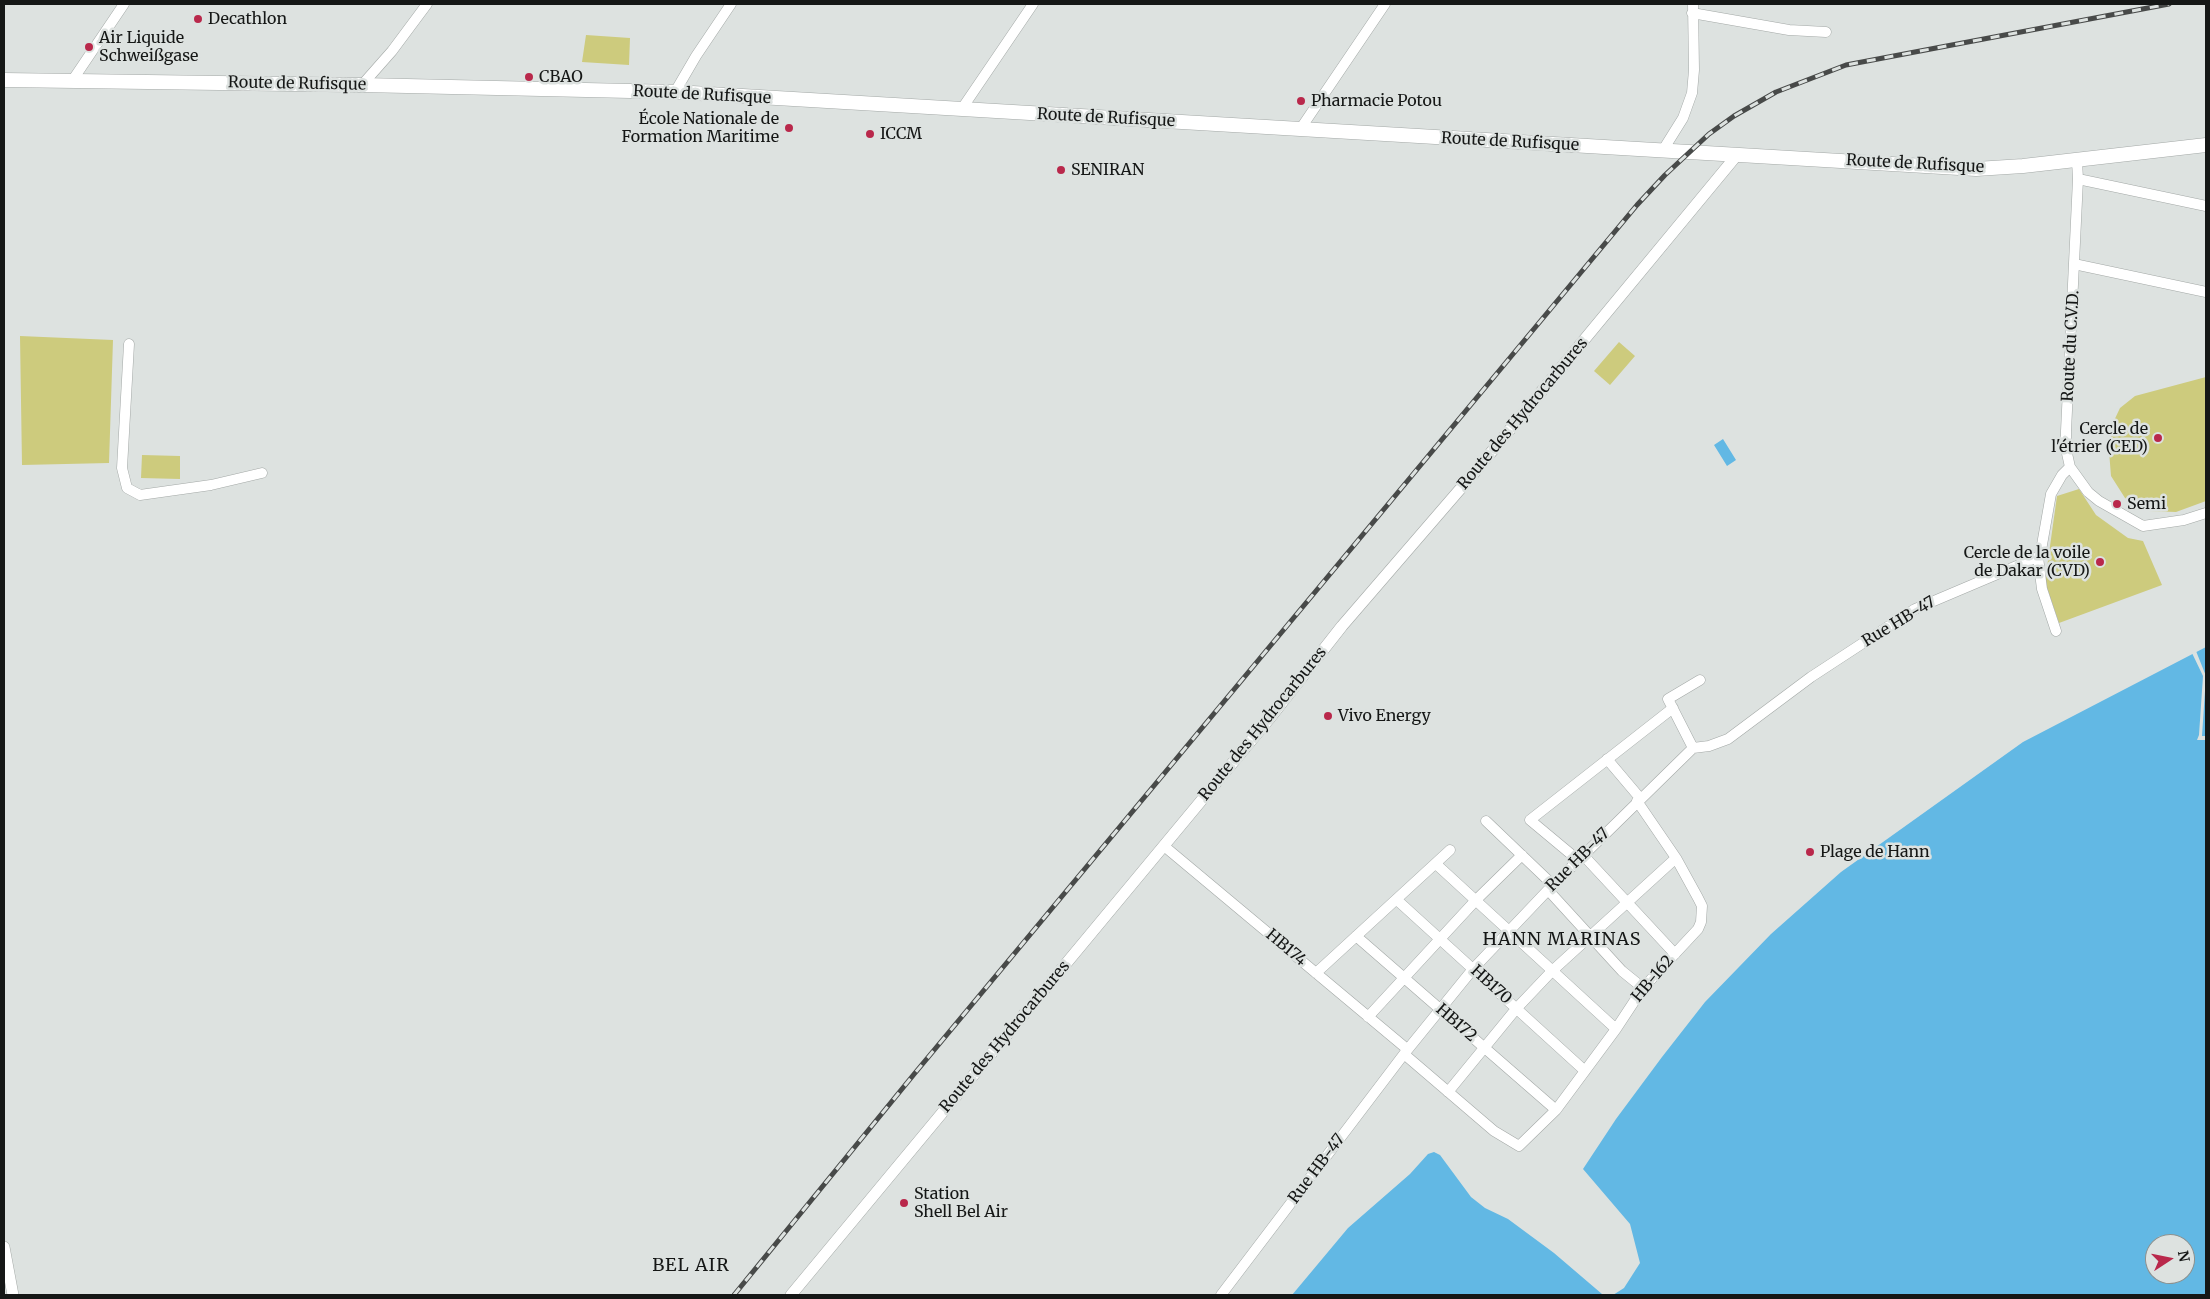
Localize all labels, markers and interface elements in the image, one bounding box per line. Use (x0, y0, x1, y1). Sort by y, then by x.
place label: Decathlon (208, 9, 287, 29)
marker: Decathlon (192, 13, 204, 25)
place label: Air Liquide Schweißgase (99, 28, 198, 66)
marker: Air Liquide Schweißgase (83, 41, 95, 53)
place label: CBAO (539, 67, 583, 87)
marker: CBAO (523, 71, 535, 83)
street label: Route de Rufisque (228, 73, 366, 95)
street label: Route de Rufisque (633, 82, 771, 108)
place label: Pharmacie Potou (1311, 91, 1442, 111)
marker: Pharmacie Potou (1295, 95, 1307, 107)
street label: Route de Rufisque (1037, 105, 1175, 131)
place label: École Nationale de Formation Maritime (621, 109, 779, 147)
marker: École Nationale de Formation Maritime (783, 122, 795, 134)
place label: ICCM (880, 124, 922, 144)
marker: ICCM (864, 128, 876, 140)
street label: Route de Rufisque (1441, 129, 1579, 155)
street label: Route de Rufisque (1846, 151, 1984, 177)
place label: SENIRAN (1071, 160, 1144, 180)
marker: SENIRAN (1055, 164, 1067, 176)
street label: Route du C.V.D. (2058, 290, 2084, 402)
street label: Route des Hydrocarbures (1454, 334, 1592, 494)
place label: Cercle de l'étrier (CED) (2051, 419, 2148, 457)
marker: Cercle de l'étrier (CED) (2152, 432, 2164, 444)
place label: Semi (2127, 494, 2166, 514)
marker: Semi (2111, 498, 2123, 510)
place label: Cercle de la voile de Dakar (CVD) (1964, 543, 2090, 581)
marker: Cercle de la voile de Dakar (CVD) (2094, 556, 2106, 568)
street label: Rue HB-47 (1859, 593, 1939, 651)
street label: Route des Hydrocarbures (1195, 643, 1331, 805)
place label: Vivo Energy (1338, 706, 1431, 726)
marker: Vivo Energy (1322, 710, 1334, 722)
street label: Rue HB-47 (1542, 824, 1614, 896)
place label: Plage de Hann (1820, 842, 1930, 862)
marker: Plage de Hann (1804, 846, 1816, 858)
street label: HB174 (1262, 925, 1310, 971)
district label: HANN MARINAS (1481, 929, 1643, 951)
street label: HB-162 (1628, 952, 1678, 1006)
street label: Route des Hydrocarbures (936, 957, 1074, 1117)
street label: HB170 (1467, 962, 1515, 1008)
street label: HB172 (1432, 1000, 1480, 1046)
street label: Rue HB-47 (1285, 1131, 1349, 1207)
place label: Station Shell Bel Air (914, 1184, 1008, 1222)
marker: Station Shell Bel Air (898, 1197, 910, 1209)
north arrow (2145, 1234, 2195, 1284)
text: N (2174, 1249, 2194, 1263)
district label: BEL AIR (651, 1255, 731, 1277)

